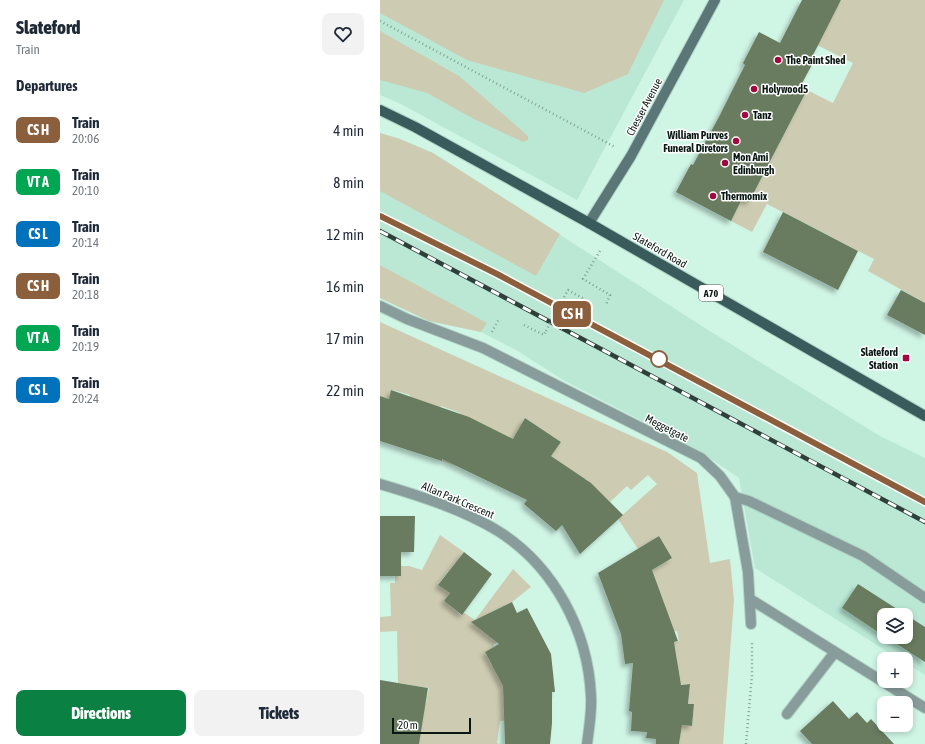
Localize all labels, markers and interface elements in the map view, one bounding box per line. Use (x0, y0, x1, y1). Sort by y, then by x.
button: heart (322, 13, 364, 55)
text: Slateford (16, 16, 81, 38)
text: Train (16, 42, 40, 57)
place label: The Paint Shed (786, 54, 845, 66)
marker: The Paint Shed (773, 55, 783, 65)
street label: Chesser Avenue (624, 76, 664, 138)
text: Departures (16, 77, 78, 94)
place label: Holywood5 (762, 83, 808, 95)
marker: Holywood5 (749, 84, 759, 94)
place label: Tanz (753, 109, 772, 121)
marker: Tanz (740, 110, 750, 120)
text: Train (72, 114, 100, 131)
text: CS H (27, 122, 49, 138)
text: 4 min (333, 122, 364, 139)
place label: William Purves Funeral Diretors (663, 129, 728, 154)
text: 20:06 (72, 131, 99, 146)
marker: William Purves Funeral Diretors (731, 136, 741, 146)
place label: Mon Ami Edinburgh (733, 151, 774, 176)
marker: Mon Ami Edinburgh (720, 158, 730, 168)
text: Train (72, 166, 100, 183)
text: VT A (27, 174, 49, 190)
text: 8 min (333, 174, 364, 191)
text: 20:10 (72, 183, 99, 198)
place label: Thermomix (721, 190, 768, 202)
marker: Thermomix (708, 191, 718, 201)
text: Train (72, 218, 100, 235)
text: CS L (28, 226, 48, 242)
text: 12 min (326, 226, 364, 243)
street label: Slateford Road (631, 230, 689, 270)
text: 20:14 (72, 235, 99, 250)
text: Train (72, 270, 100, 287)
text: CS H (27, 278, 49, 294)
text: 16 min (326, 278, 364, 295)
road number: A70 (699, 285, 723, 301)
text: 20:18 (72, 287, 99, 302)
line badge: CS H (544, 301, 600, 327)
text: CS H (561, 306, 583, 322)
text: Train (72, 322, 100, 339)
text: VT A (27, 330, 49, 346)
text: 17 min (326, 330, 364, 347)
text: 20:19 (72, 339, 99, 354)
place label: Slateford Station (861, 346, 898, 371)
unlabelled marker (650, 350, 668, 368)
marker: Slateford Station (901, 353, 911, 363)
text: Train (72, 374, 100, 391)
text: CS L (28, 382, 48, 398)
text: 22 min (326, 382, 364, 399)
text: 20:24 (72, 391, 99, 406)
street label: Meggetgate (643, 412, 691, 444)
street label: Allan Park Crescent (420, 479, 496, 521)
map controls (877, 608, 913, 732)
button: layers (877, 608, 913, 644)
button: + (877, 652, 913, 688)
button: Directions (16, 690, 186, 736)
button: Tickets (194, 690, 364, 736)
button: − (877, 696, 913, 732)
scale bar (392, 716, 471, 735)
text: 20 m (398, 719, 418, 731)

